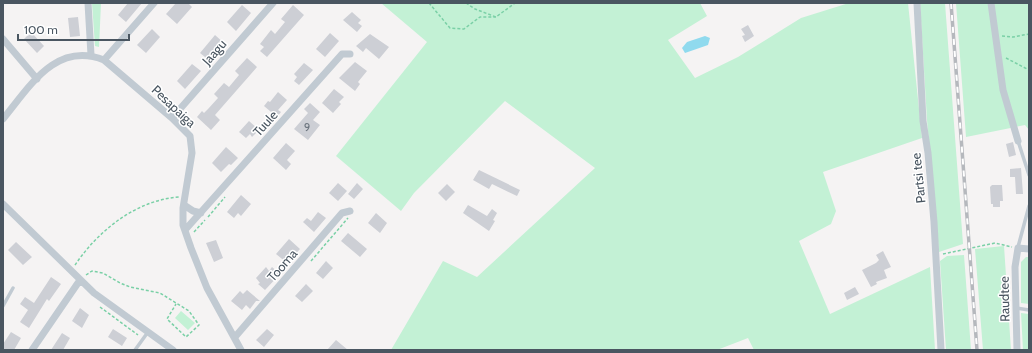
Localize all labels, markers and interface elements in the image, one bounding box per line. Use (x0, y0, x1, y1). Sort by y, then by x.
scale bar (18, 16, 129, 42)
text: 100 m (24, 22, 58, 37)
street label: Jaagu (198, 36, 230, 69)
street label: Pesapaiga (149, 82, 200, 131)
street label: Tuule (249, 107, 281, 139)
house number: 9 (304, 120, 310, 134)
street label: Partsi tee (907, 152, 929, 204)
street label: Tooma (264, 245, 301, 285)
street label: Raudtee (996, 276, 1012, 322)

